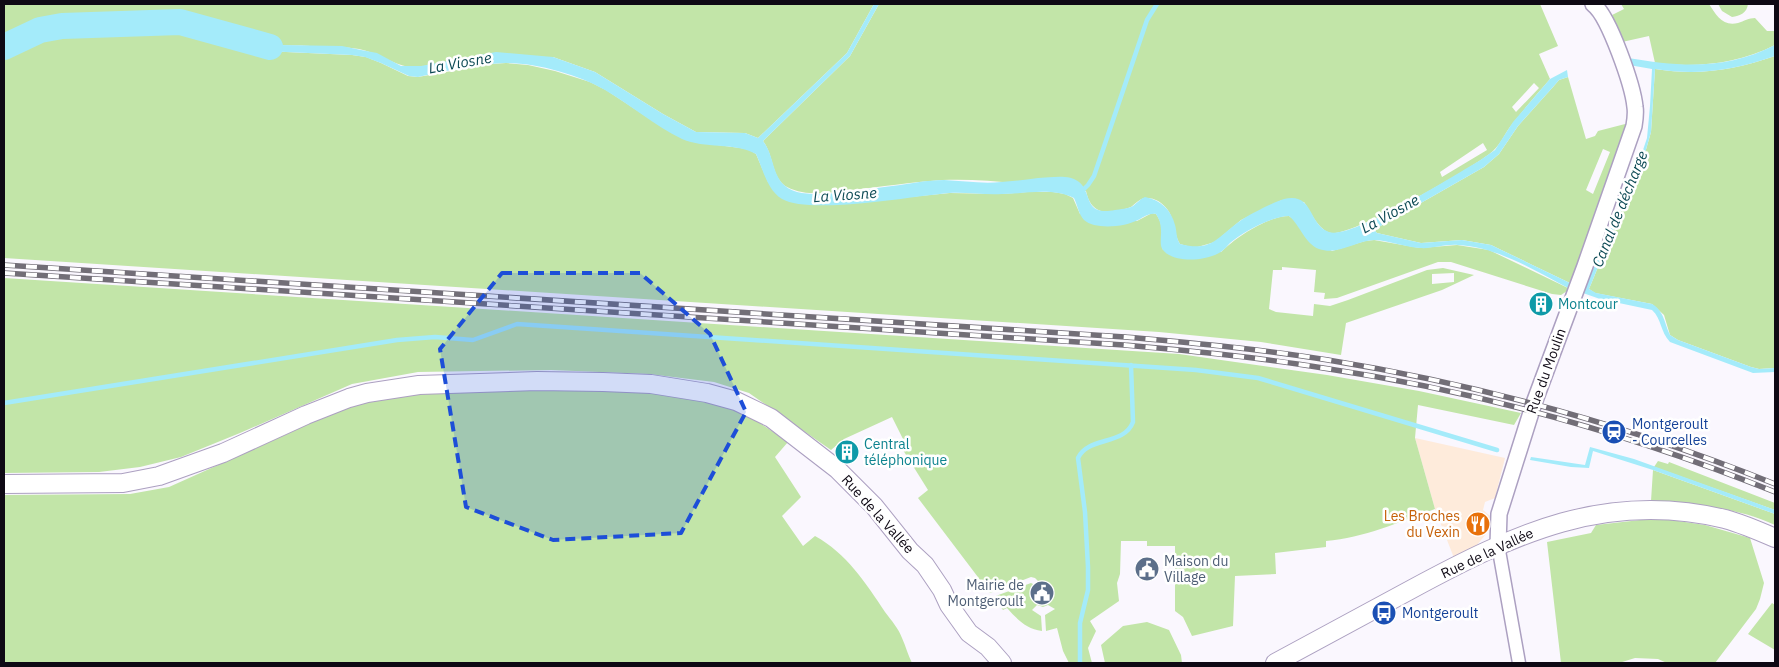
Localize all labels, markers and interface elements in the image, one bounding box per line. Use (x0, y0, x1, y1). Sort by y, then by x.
water label: La Viosne (427, 48, 493, 77)
water label: Canal de décharge (1588, 148, 1652, 270)
water label: La Viosne (813, 183, 878, 206)
water label: La Viosne (1357, 190, 1422, 237)
building icon: Montcour (1528, 291, 1554, 317)
place label: Montcour (1558, 295, 1618, 313)
street label: Rue du Moulin (1522, 326, 1570, 416)
place label: Montgeroult - Courcelles (1632, 415, 1709, 449)
station icon: Montgeroult - Courcelles (1601, 419, 1627, 445)
place label: Central téléphonique (864, 435, 947, 469)
building icon: Central téléphonique (834, 439, 860, 465)
street label: Rue de la Vallée (838, 471, 918, 557)
place label: Les Broches du Vexin (1384, 507, 1460, 541)
restaurant icon: Les Broches du Vexin (1465, 511, 1491, 537)
street label: Rue de la Vallée (1438, 524, 1536, 582)
place label: Maison du Village (1164, 552, 1228, 586)
public building icon: Maison du Village (1134, 556, 1160, 582)
place label: Mairie de Montgeroult (948, 576, 1024, 610)
public building icon: Mairie de Montgeroult (1029, 580, 1055, 606)
bus stop icon: Montgeroult (1371, 600, 1397, 626)
place label: Montgeroult (1402, 604, 1479, 622)

